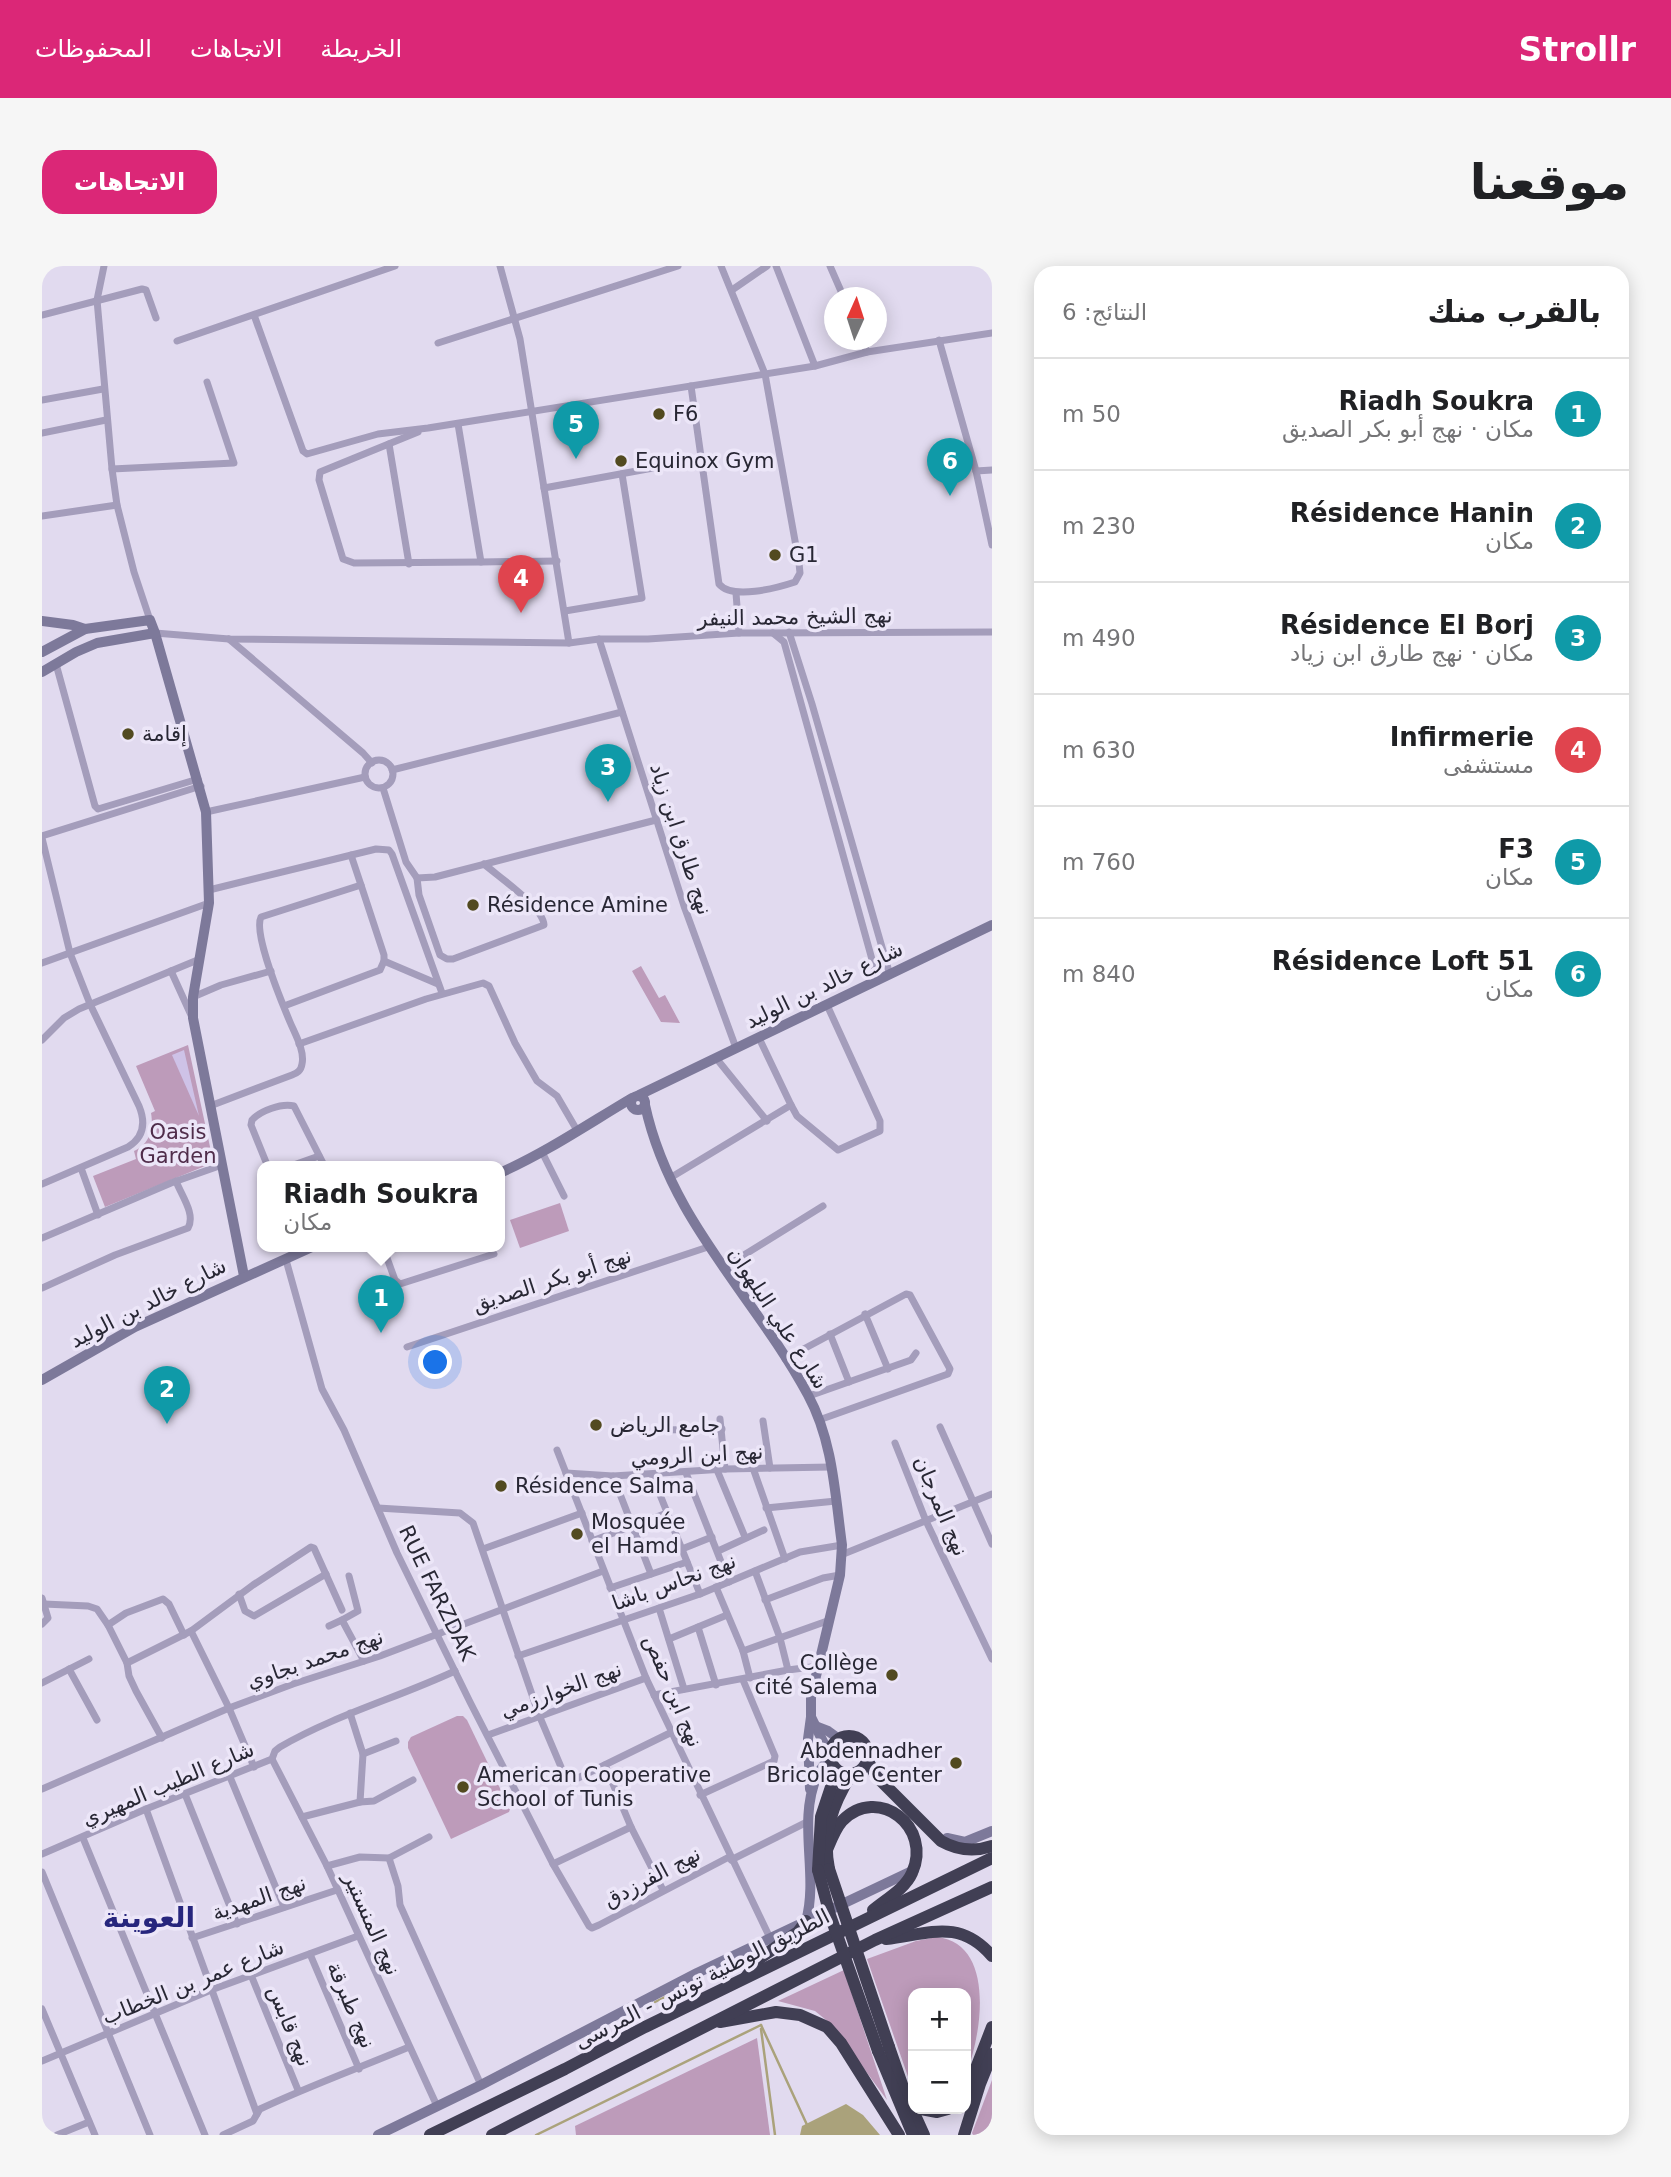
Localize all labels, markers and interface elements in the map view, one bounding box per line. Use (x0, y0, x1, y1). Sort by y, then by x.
text: Strollr (1519, 30, 1636, 69)
text: المحفوظات (35, 35, 152, 63)
text: الاتجاهات (190, 35, 282, 63)
text: الخريطة (320, 35, 402, 63)
button: الاتجاهات (42, 150, 217, 214)
text: موقعنا (1470, 154, 1629, 211)
north arrow (824, 287, 887, 350)
text: بالقرب منك (1428, 294, 1601, 329)
text: النتائج: 6 (1062, 299, 1147, 325)
text: Riadh Soukra (1339, 386, 1534, 416)
pin: 5 (553, 401, 599, 459)
text: 50 m (1062, 401, 1121, 427)
text: 1 (1570, 401, 1586, 427)
place label: F6 (673, 402, 698, 426)
marker: F6 (651, 406, 667, 422)
text: مكان · نهج أبو بكر الصديق (1282, 416, 1534, 442)
pin: 6 (927, 438, 973, 496)
place label: Equinox Gym (635, 449, 775, 473)
marker: Equinox Gym (613, 453, 629, 469)
text: Résidence Hanin (1290, 498, 1534, 528)
text: 230 m (1062, 513, 1136, 539)
text: 2 (1570, 513, 1586, 539)
text: مكان (1485, 528, 1534, 554)
place label: G1 (789, 543, 819, 567)
marker: G1 (767, 547, 783, 563)
pin: 4 (498, 555, 544, 613)
street label: نهج الشيخ محمد النيفر (696, 603, 893, 631)
text: Résidence El Borj (1280, 610, 1534, 640)
text: 490 m (1062, 625, 1136, 651)
text: 3 (1570, 625, 1586, 651)
text: مكان · نهج طارق ابن زياد (1290, 640, 1534, 666)
place label: إقامة (142, 722, 187, 747)
text: Infirmerie (1390, 722, 1534, 752)
marker: إقامة (120, 726, 136, 742)
text: 630 m (1062, 737, 1136, 763)
text: 4 (1570, 737, 1586, 763)
pin: 3 (585, 744, 631, 802)
text: مستشفى (1443, 752, 1534, 778)
street label: نهج طارق ابن زياد (645, 760, 717, 918)
text: F3 (1498, 834, 1534, 864)
text: 760 m (1062, 849, 1136, 875)
text: 5 (1570, 849, 1586, 875)
text: مكان (1485, 864, 1534, 890)
place label: Résidence Amine (487, 893, 668, 917)
marker: Résidence Amine (465, 897, 481, 913)
street label: شارع خالد بن الوليد (741, 936, 907, 1034)
text: Résidence Loft 51 (1272, 946, 1534, 976)
text: 840 m (1062, 961, 1136, 987)
text: 6 (1570, 961, 1586, 987)
text: مكان (1485, 976, 1534, 1002)
park label: Oasis Garden (140, 1120, 216, 1168)
popup (257, 1161, 505, 1252)
text: Riadh Soukra (283, 1179, 479, 1209)
text: مكان (283, 1209, 332, 1235)
street label: نهج أبو بكر الصديق (469, 1241, 634, 1317)
street label: شارع علي البلهوان (723, 1243, 833, 1393)
street label: شارع خالد بن الوليد (66, 1253, 230, 1353)
pin: 1 (358, 1275, 404, 1333)
your location (418, 1345, 452, 1379)
pin: 2 (144, 1366, 190, 1424)
place label: جامع الرياض (610, 1413, 720, 1437)
marker: جامع الرياض (588, 1417, 604, 1433)
street label: نهج ابن الرومي (630, 1440, 764, 1470)
street label: نهج المرجان (909, 1452, 973, 1560)
place label: Résidence Salma (515, 1474, 694, 1498)
marker: Résidence Salma (493, 1478, 509, 1494)
place label: Mosquée el Hamd (591, 1510, 685, 1558)
street label: RUE FARZDAK (394, 1522, 481, 1666)
marker: Mosquée el Hamd (569, 1526, 585, 1542)
street label: نهج نحاس باشا (609, 1548, 739, 1616)
street label: نهج محمد بجاوي (244, 1624, 386, 1694)
street label: نهج ابن حفص (639, 1631, 707, 1751)
place label: Collège cité Salema (755, 1651, 878, 1699)
street label: نهج الخوارزمي (497, 1657, 625, 1723)
marker: Collège cité Salema (884, 1667, 900, 1683)
street label: شارع الطيب المهيري (78, 1737, 258, 1831)
place label: Abdennadher Bricolage Center (766, 1739, 942, 1787)
marker: Abdennadher Bricolage Center (948, 1755, 964, 1771)
place label: American Cooperative School of Tunis (477, 1763, 711, 1811)
marker: American Cooperative School of Tunis (455, 1779, 471, 1795)
street label: نهج الفرزدق (600, 1842, 704, 1912)
street label: نهج المنستير (338, 1868, 405, 1979)
street label: نهج المهدية (209, 1871, 309, 1925)
district label: العوينة (103, 1901, 195, 1934)
street label: الطريق الوطنية تونس - المرسى (571, 1904, 833, 2054)
street label: شارع عمر بن الخطاب (99, 1935, 287, 2029)
street label: نهج طبرقة (322, 1958, 380, 2052)
street label: نهج قابس (263, 1982, 317, 2070)
map controls (908, 1988, 971, 2114)
button: + (908, 1988, 971, 2051)
button: − (908, 2051, 971, 2114)

